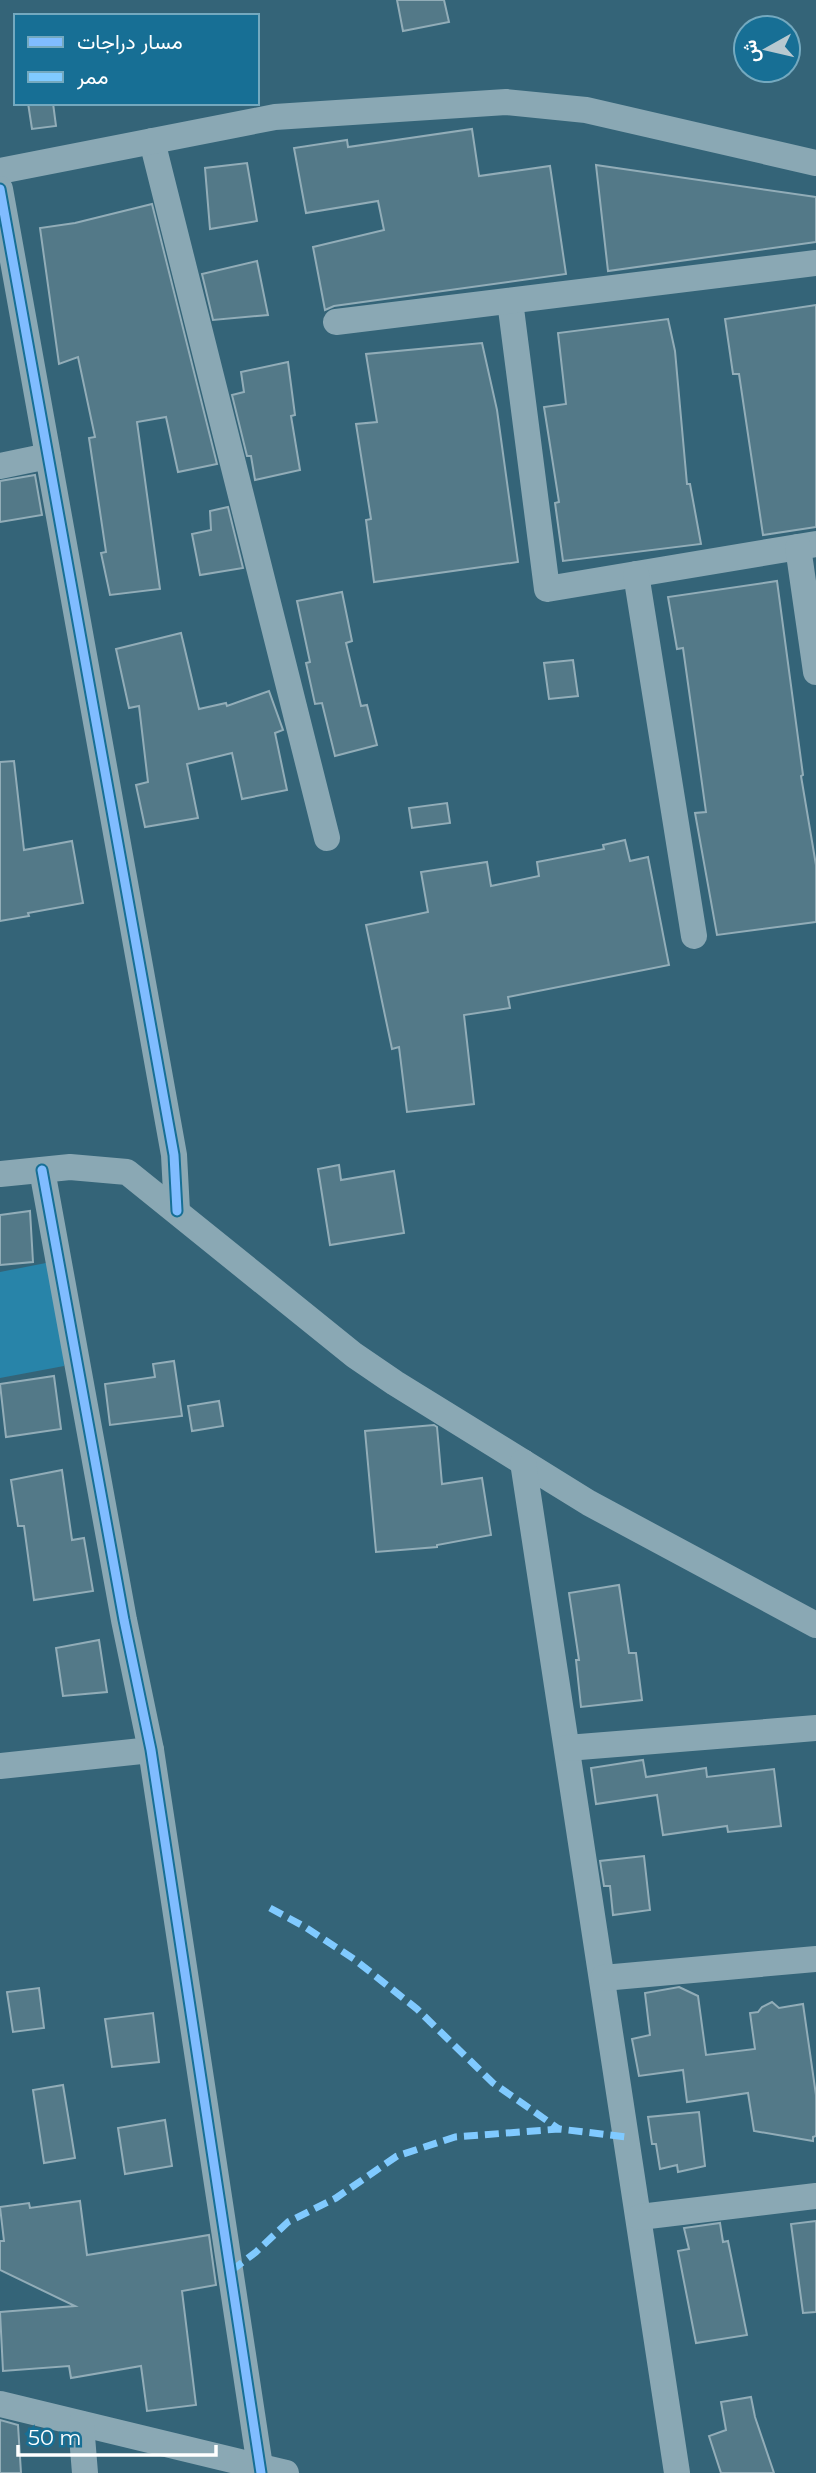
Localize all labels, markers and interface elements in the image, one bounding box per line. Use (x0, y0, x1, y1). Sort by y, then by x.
legend (14, 14, 259, 105)
north arrow (732, 14, 802, 84)
text: مسار دراجات (77, 29, 183, 55)
text: ش (738, 38, 764, 64)
text: ممر (76, 64, 108, 90)
scale bar (18, 2414, 215, 2458)
text: 50 m (28, 2425, 82, 2450)

